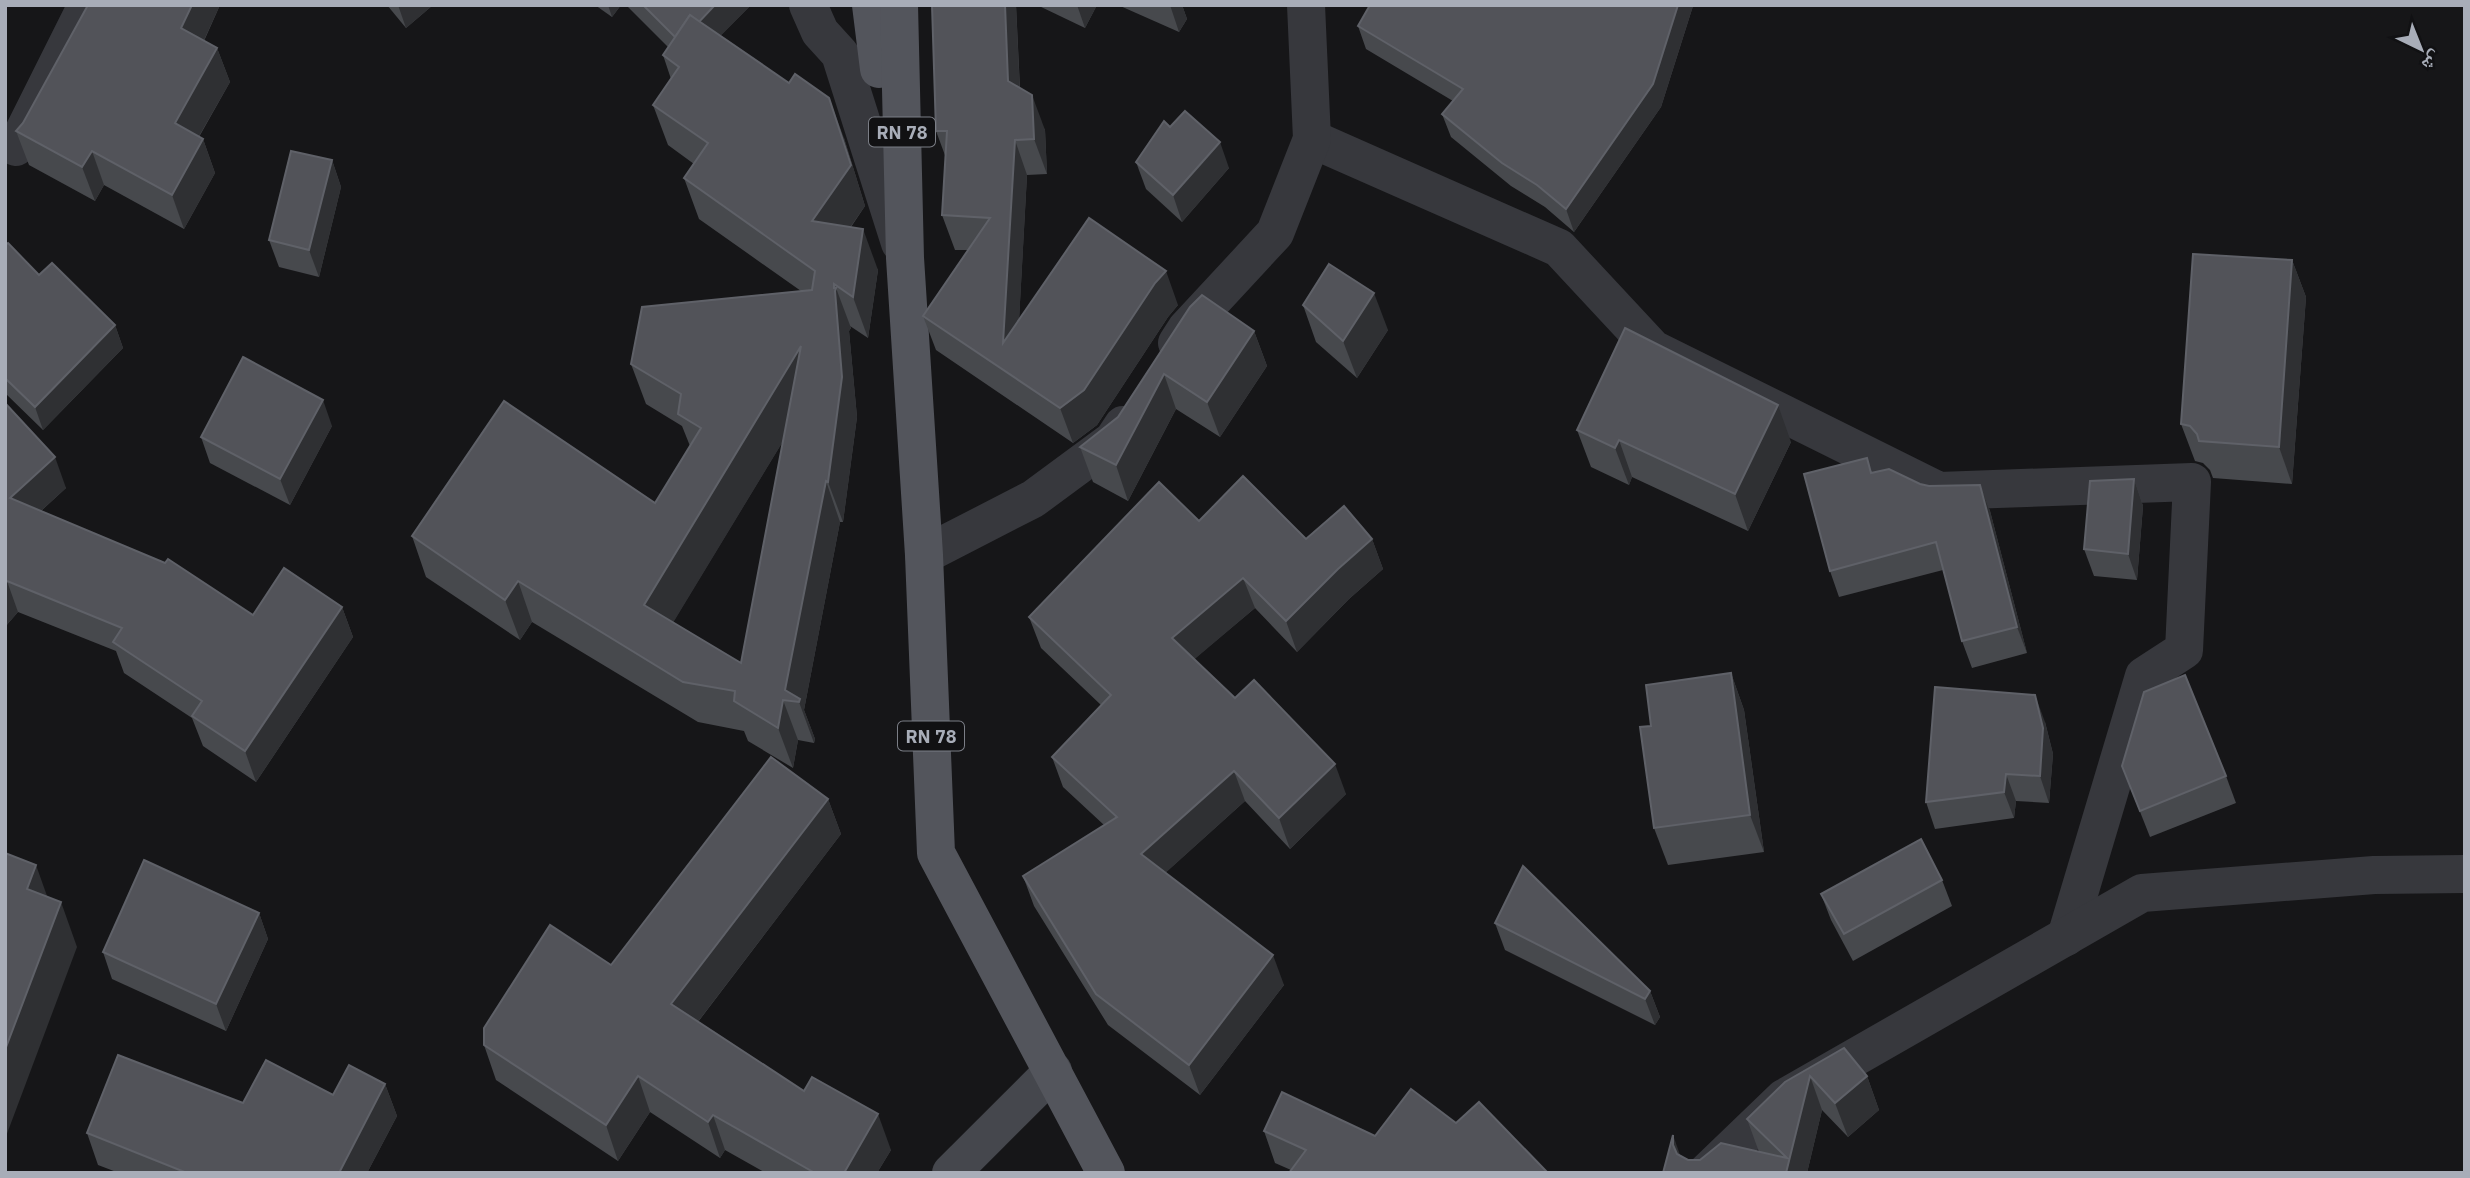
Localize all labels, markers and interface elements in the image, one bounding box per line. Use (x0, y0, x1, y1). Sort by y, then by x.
north arrow (2386, 14, 2456, 84)
text: ش (2417, 46, 2448, 77)
road number: RN 78 (869, 118, 935, 146)
road number: RN 78 (898, 722, 964, 750)

